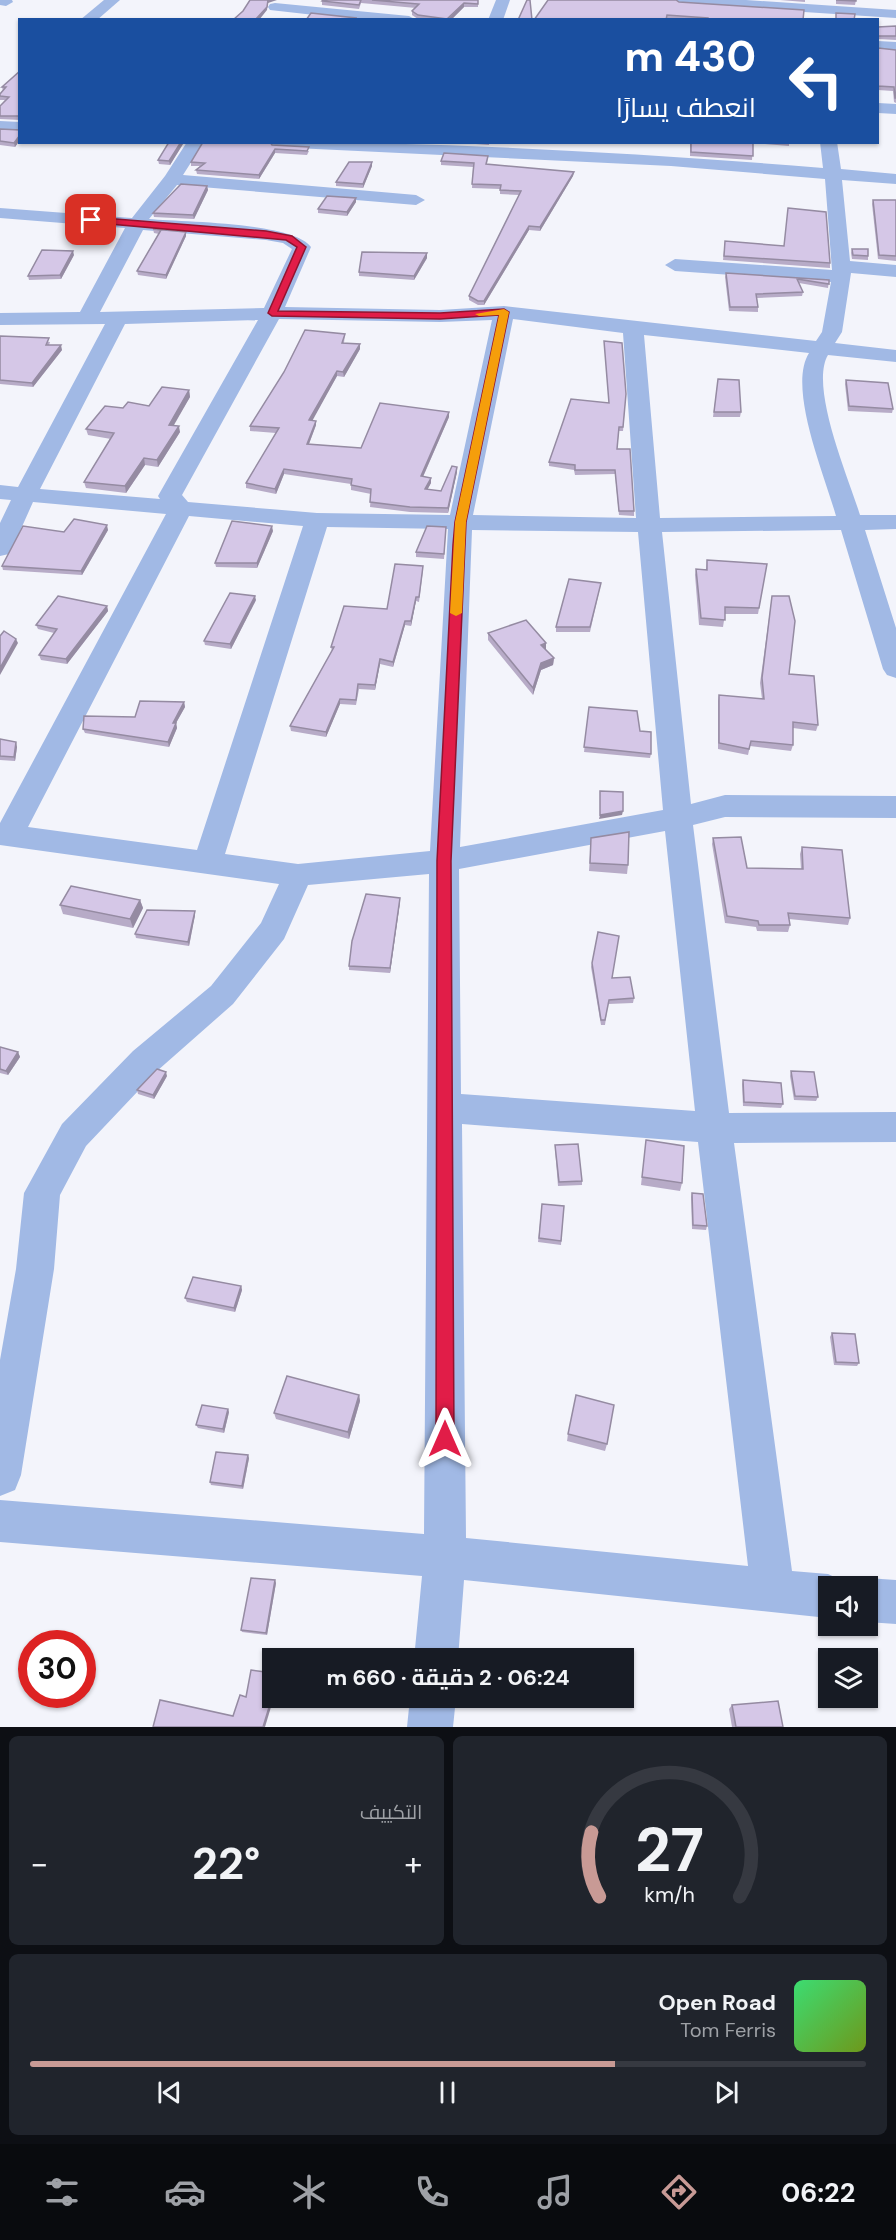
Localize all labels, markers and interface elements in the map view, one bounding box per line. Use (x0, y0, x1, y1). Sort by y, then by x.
text: 430 m (624, 29, 756, 84)
icon: left (777, 42, 855, 120)
text: انعطف يسارًا (616, 90, 756, 125)
pin (65, 194, 116, 245)
icon: arrive (74, 203, 107, 236)
position arrow (413, 1407, 477, 1471)
map controls (818, 1576, 878, 1708)
button: sound (818, 1576, 878, 1636)
speed limit sign: 30 (18, 1630, 96, 1708)
button: layers (818, 1648, 878, 1708)
text: 06:24 · 2 دقيقة · 660 m (327, 1663, 569, 1692)
text: التكييف (360, 1799, 423, 1825)
text: 27 (635, 1809, 704, 1890)
text: 22° (192, 1834, 260, 1893)
text: − (30, 1842, 48, 1885)
text: + (404, 1842, 422, 1885)
text: km/h (644, 1882, 695, 1910)
text: Open Road (658, 1988, 776, 2017)
text: Tom Ferris (680, 2017, 776, 2043)
icon: previous (153, 2076, 186, 2109)
icon: pause (431, 2076, 464, 2109)
icon: next (710, 2076, 743, 2109)
icon: filters (41, 2171, 83, 2213)
icon: car (164, 2171, 206, 2213)
icon: climate (288, 2171, 330, 2213)
icon: phone (411, 2171, 453, 2213)
icon: music (534, 2171, 576, 2213)
icon: directions (658, 2171, 700, 2213)
text: 06:22 (781, 2175, 855, 2210)

